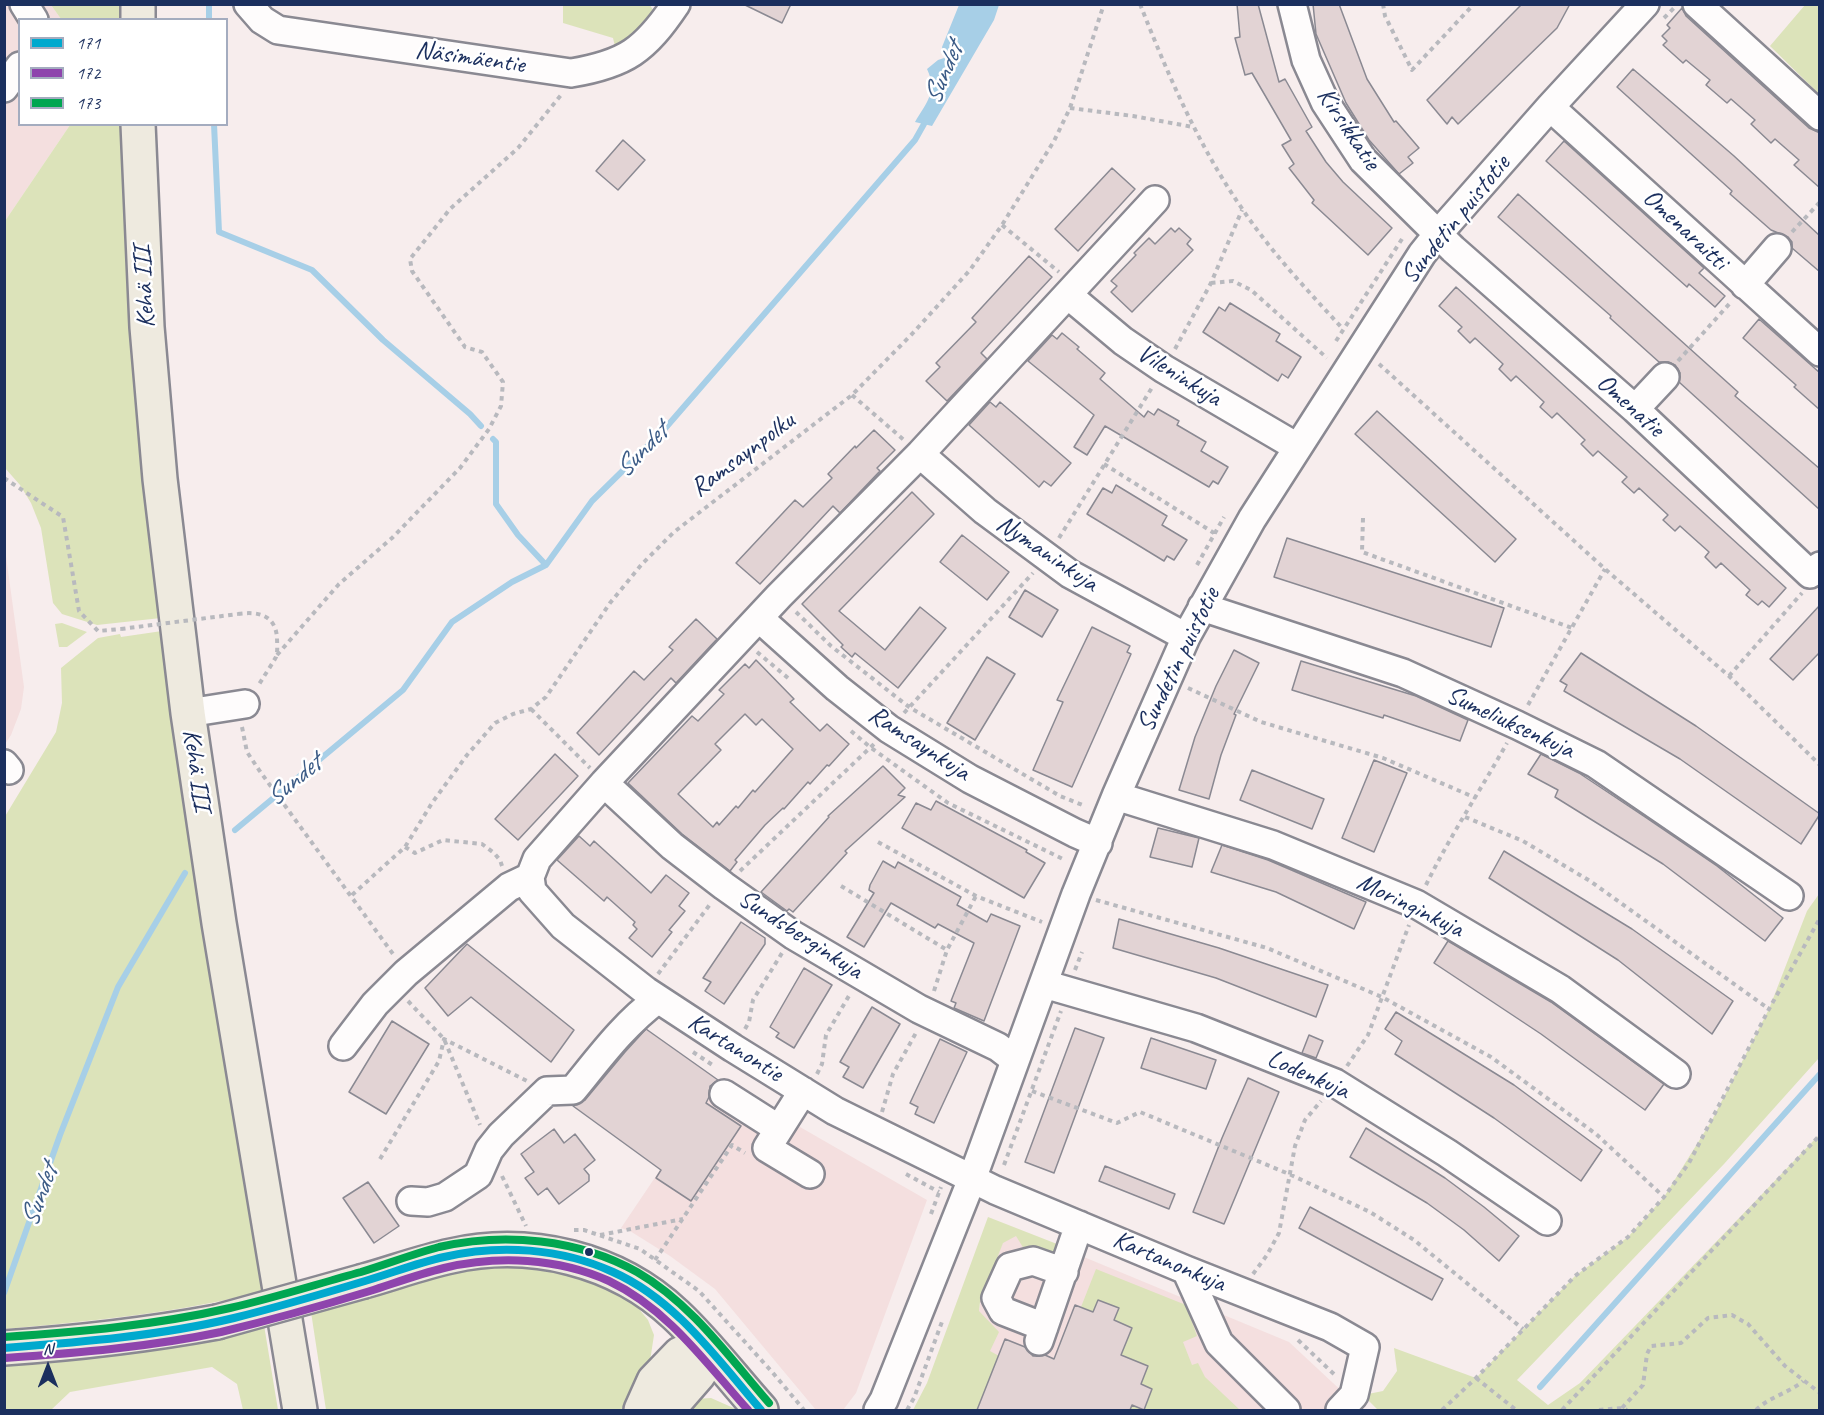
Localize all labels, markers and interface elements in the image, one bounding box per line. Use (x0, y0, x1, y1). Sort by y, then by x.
legend (18, 18, 228, 126)
text: 171 (76, 32, 100, 54)
street label: Näsimäentie (413, 35, 527, 81)
water label: Sundet (917, 39, 971, 109)
text: 172 (76, 62, 100, 84)
street label: Kirsikkatie (1309, 82, 1387, 176)
text: 173 (76, 92, 100, 114)
street label: Sundetin puistotie (1395, 149, 1517, 291)
street label: Omenaraitti (1636, 183, 1734, 277)
street label: Kehä III (127, 245, 163, 329)
street label: Vileninkuja (1131, 338, 1227, 414)
street label: Omenatie (1590, 367, 1670, 445)
street label: Ramsaynpolku (685, 406, 801, 504)
water label: Sundet (608, 417, 676, 485)
street label: Nymaninkuja (990, 509, 1104, 599)
street label: Sundetin puistotie (1131, 583, 1227, 737)
street label: Sumeliuksenkuja (1441, 680, 1579, 766)
street label: Ramsaynkuja (862, 700, 976, 788)
street label: Kehä III (175, 727, 217, 813)
water label: Sundet (259, 748, 329, 814)
street label: Moringinkuja (1352, 867, 1468, 945)
street label: Sundsberginkuja (732, 883, 868, 987)
street label: Kartanontie (682, 1007, 788, 1089)
street label: Lodenkuja (1262, 1043, 1354, 1107)
water label: Sundet (14, 1161, 66, 1231)
street label: Kartanonkuja (1108, 1224, 1230, 1300)
unlabelled marker (583, 1246, 595, 1258)
north arrow (18, 1337, 78, 1397)
text: N (43, 1339, 53, 1359)

